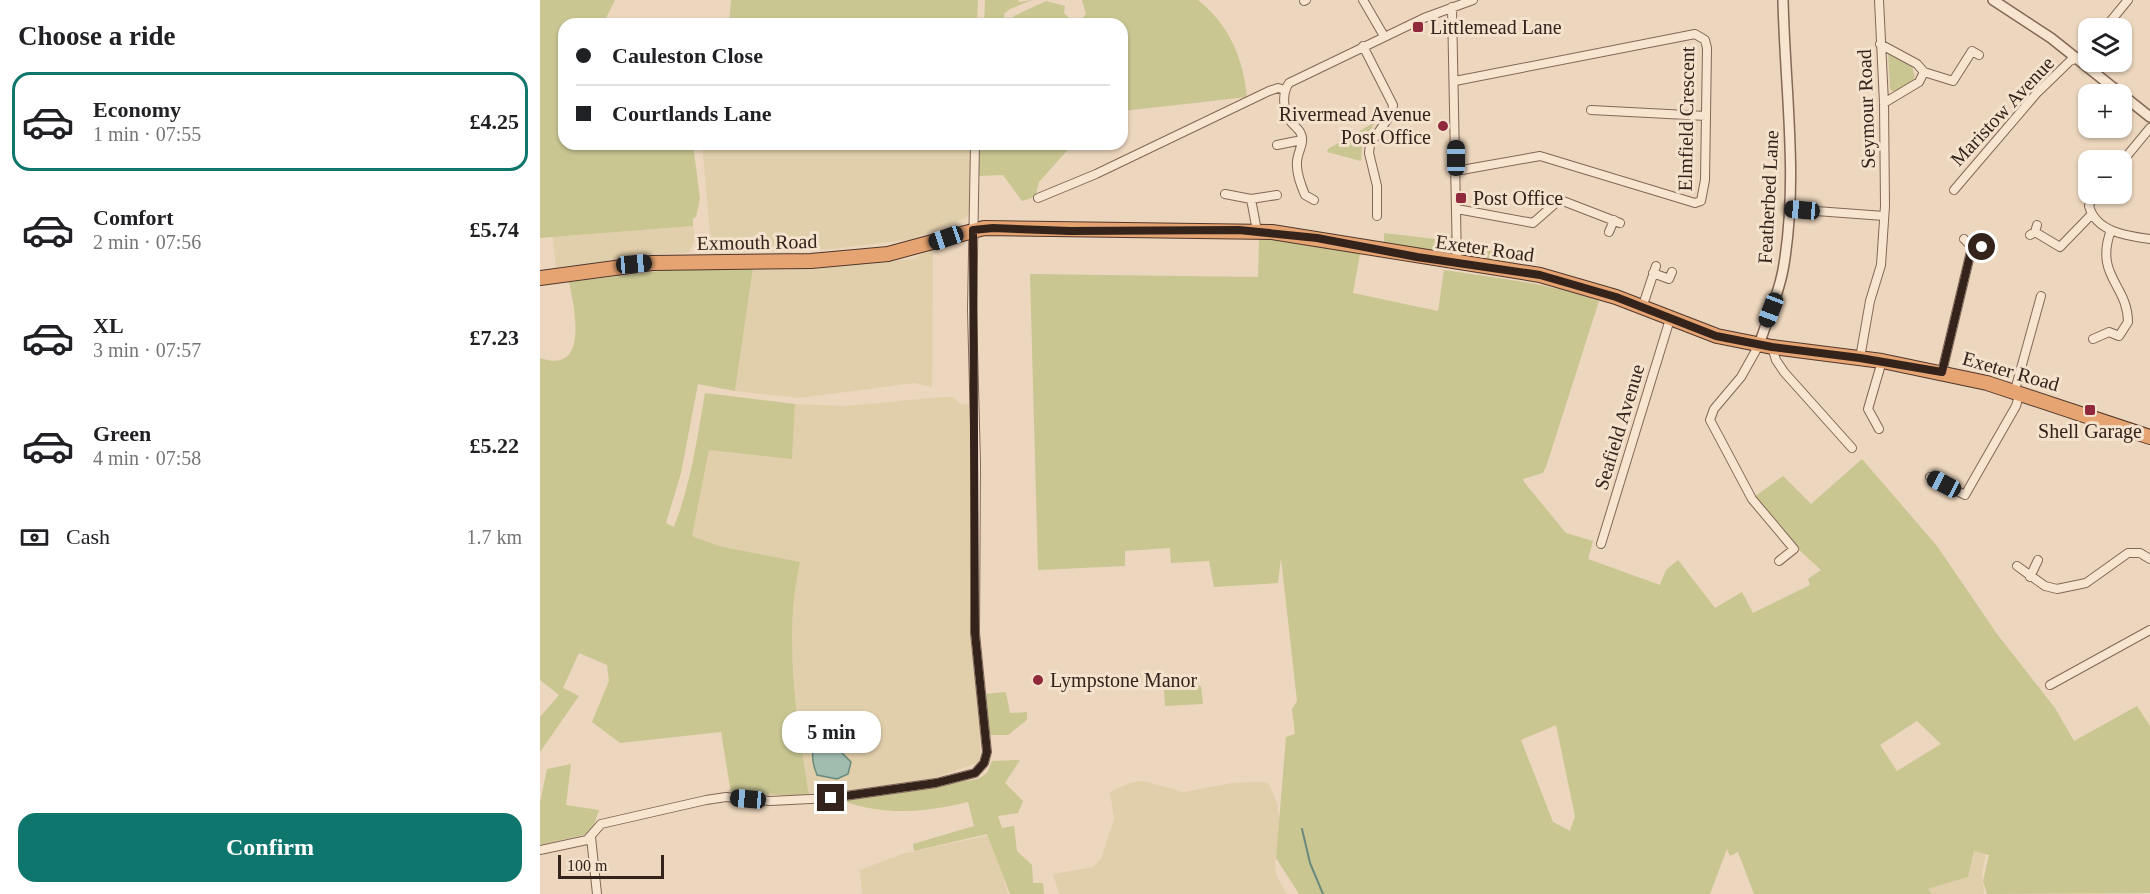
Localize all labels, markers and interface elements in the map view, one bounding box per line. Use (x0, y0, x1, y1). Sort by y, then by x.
place label: Littlemead Lane (1430, 16, 1562, 38)
map controls (2078, 18, 2132, 204)
button: layers (2078, 18, 2132, 72)
marker: Littlemead Lane (1411, 20, 1425, 34)
text: Choose a ride (18, 21, 176, 51)
text: Cauleston Close (612, 43, 763, 68)
street label: Elmfield Crescent (1674, 46, 1698, 192)
street label: Seymour Road (1853, 49, 1880, 169)
street label: Maristow Avenue (1946, 52, 2058, 170)
button: + (2078, 84, 2132, 138)
icon: car (21, 95, 75, 149)
text: Economy (93, 97, 181, 122)
text: Courtlands Lane (612, 101, 772, 126)
place label: Rivermead Avenue Post Office (1279, 103, 1431, 148)
text: £4.25 (470, 109, 519, 134)
marker: Rivermead Avenue Post Office (1436, 119, 1450, 133)
text: 1 min · 07:55 (93, 123, 201, 145)
street label: Featherbed Lane (1754, 129, 1782, 264)
car (1447, 140, 1465, 176)
button: − (2078, 150, 2132, 204)
place label: Post Office (1473, 187, 1563, 209)
marker: Post Office (1454, 191, 1468, 205)
car (1783, 199, 1821, 221)
icon: car (21, 203, 75, 257)
text: Comfort (93, 205, 174, 230)
text: £5.74 (470, 217, 519, 242)
car (926, 224, 966, 252)
street label: Exmouth Road (697, 230, 817, 254)
street label: Exeter Road (1434, 230, 1536, 266)
text: 2 min · 07:56 (93, 231, 201, 253)
route start (1968, 233, 1995, 260)
car (615, 253, 653, 275)
car (1756, 290, 1786, 330)
icon: car (21, 311, 75, 365)
text: XL (93, 313, 124, 338)
text: £7.23 (470, 325, 519, 350)
text: 3 min · 07:57 (93, 339, 201, 361)
street label: Exeter Road (1960, 347, 2062, 395)
street label: Seafield Avenue (1589, 361, 1649, 492)
marker: Shell Garage (2083, 403, 2097, 417)
icon: car (21, 419, 75, 473)
place label: Shell Garage (2038, 420, 2142, 443)
text: Green (93, 421, 151, 446)
text: £5.22 (470, 433, 519, 458)
text: 4 min · 07:58 (93, 447, 201, 469)
car (1924, 468, 1964, 500)
icon: cash (18, 521, 51, 554)
text: Cash (66, 524, 110, 549)
text: 1.7 km (466, 526, 522, 548)
place label: Lympstone Manor (1050, 669, 1198, 692)
marker: Lympstone Manor (1031, 673, 1045, 687)
callout: 5 min (782, 711, 880, 753)
text: 5 min (807, 721, 856, 743)
route end (817, 784, 844, 811)
car (729, 788, 767, 810)
button: Confirm (18, 813, 522, 882)
scale bar (558, 852, 664, 880)
text: 100 m (567, 857, 607, 874)

